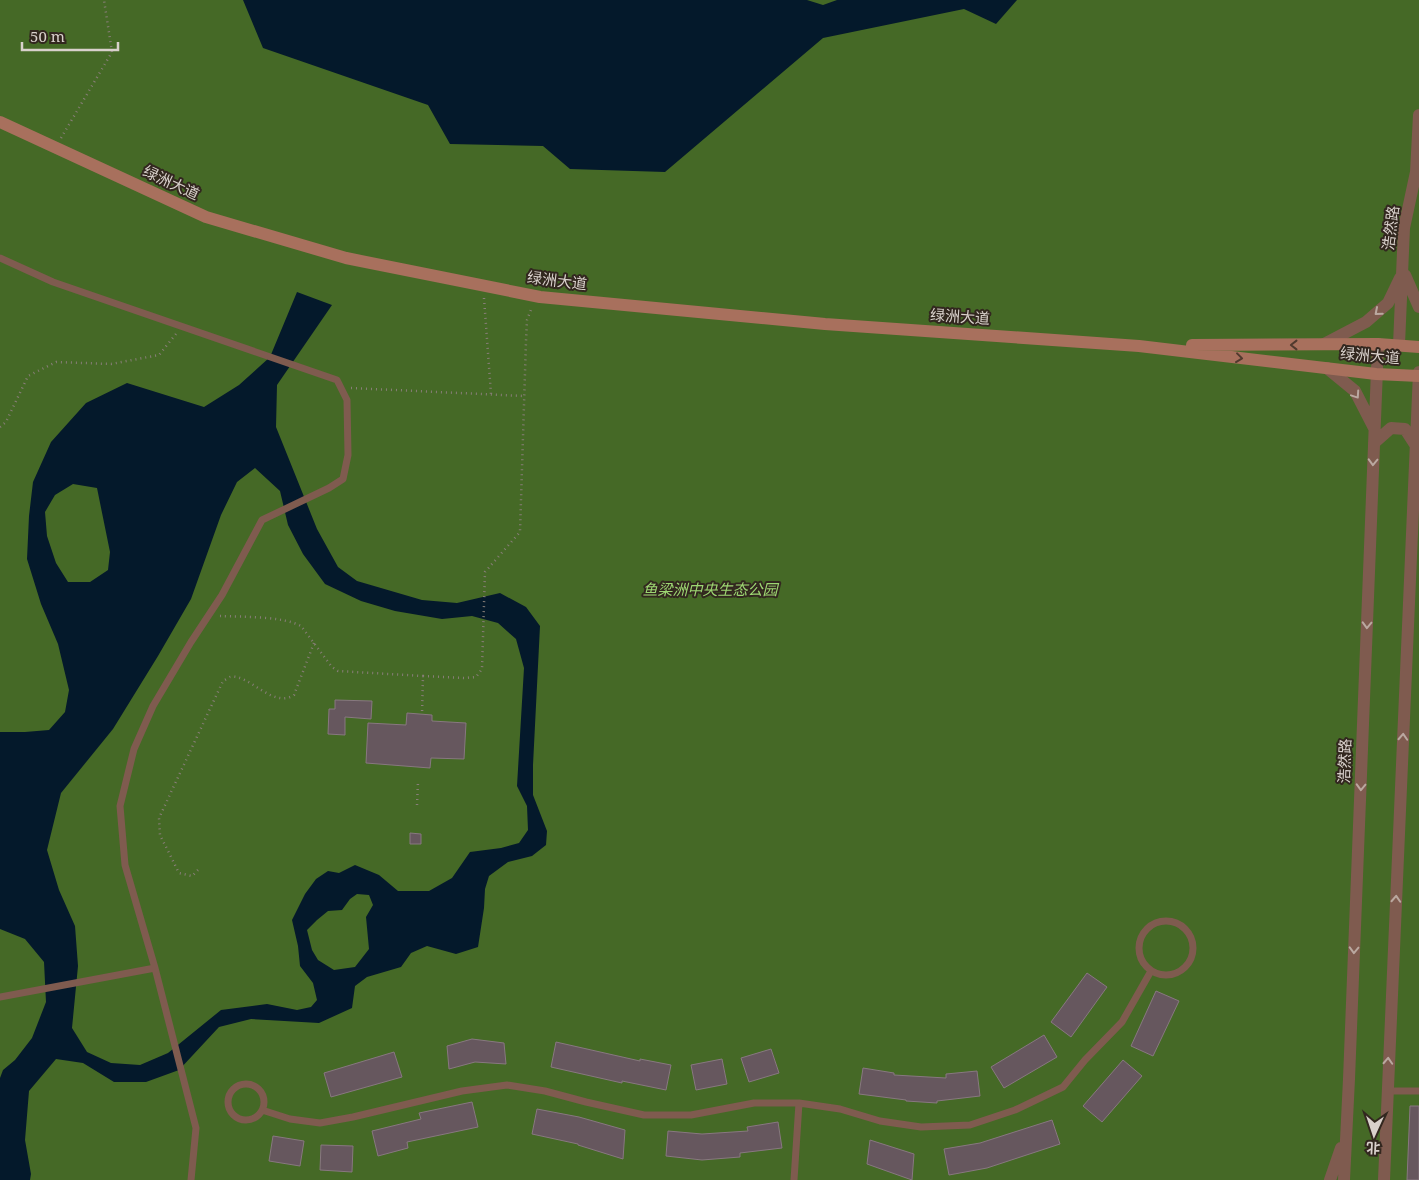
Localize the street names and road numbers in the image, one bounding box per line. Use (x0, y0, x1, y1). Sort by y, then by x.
street label: 绿洲大道 (140, 160, 203, 204)
street label: 浩然路 (1377, 204, 1403, 251)
street label: 绿洲大道 (526, 266, 588, 294)
street label: 绿洲大道 (929, 304, 991, 328)
street label: 绿洲大道 (1339, 342, 1401, 368)
street label: 浩然路 (1333, 738, 1355, 784)

